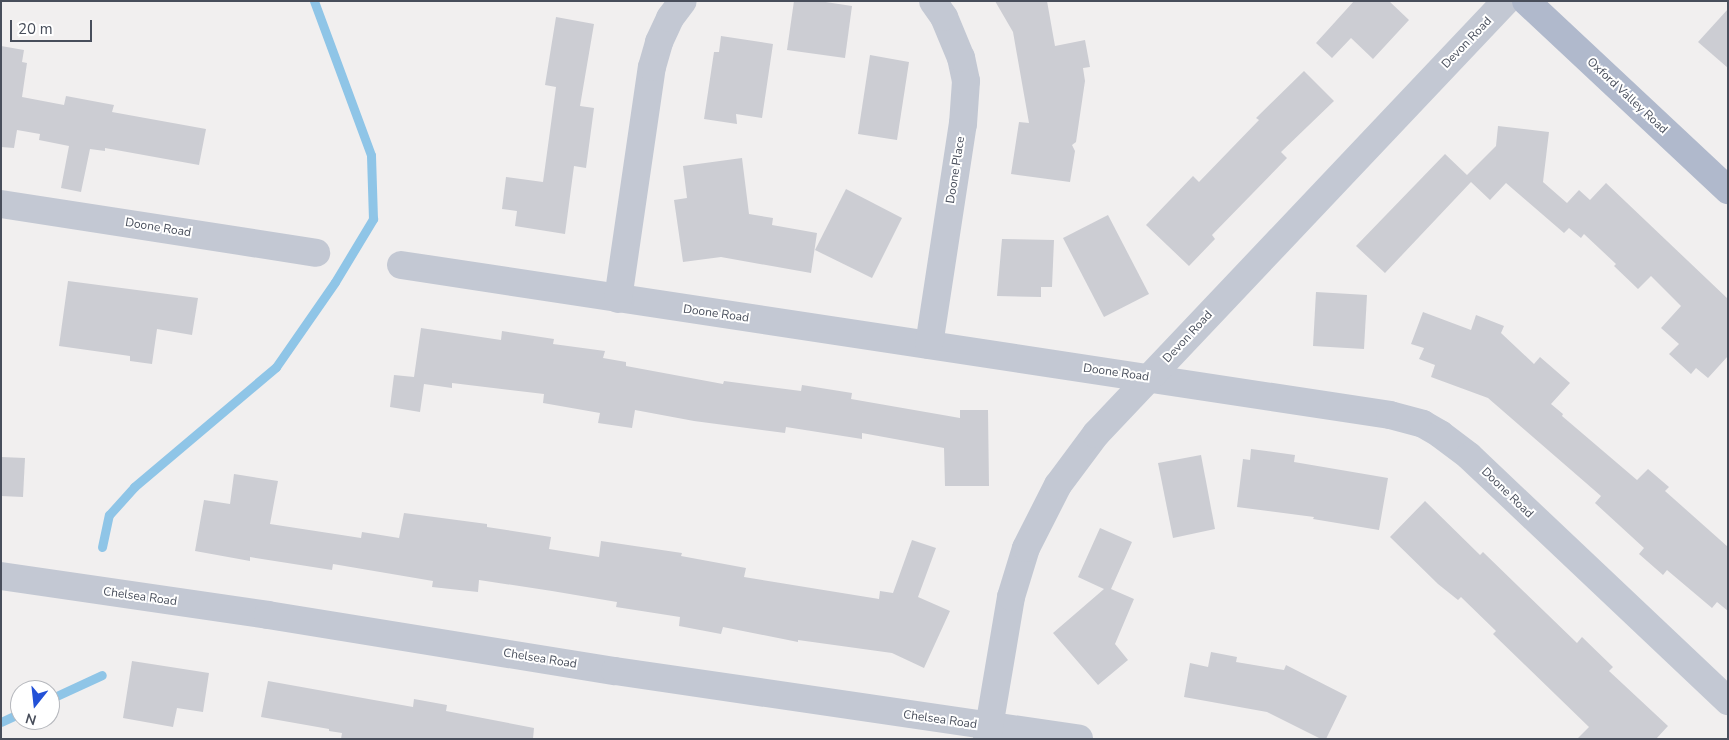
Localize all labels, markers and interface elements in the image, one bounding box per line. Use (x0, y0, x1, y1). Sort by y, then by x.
scale bar (12, 10, 95, 42)
street label: Devon Road (1439, 14, 1495, 72)
text: 20 m (18, 19, 53, 39)
street label: Oxford Valley Road (1584, 55, 1670, 137)
street label: Doone Place (944, 135, 968, 205)
street label: Doone Road (124, 216, 192, 240)
street label: Doone Road (682, 302, 750, 326)
street label: Devon Road (1160, 308, 1216, 366)
street label: Doone Road (1082, 361, 1150, 385)
street label: Doone Road (1478, 465, 1536, 521)
street label: Chelsea Road (102, 585, 178, 609)
street label: Chelsea Road (502, 646, 578, 672)
north arrow (10, 680, 60, 730)
text: N (23, 708, 39, 730)
street label: Chelsea Road (902, 708, 978, 732)

